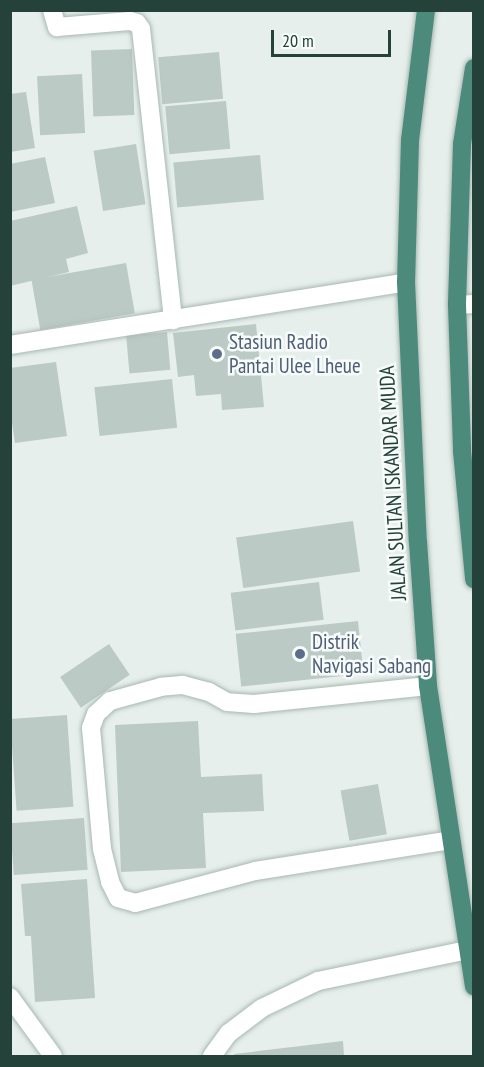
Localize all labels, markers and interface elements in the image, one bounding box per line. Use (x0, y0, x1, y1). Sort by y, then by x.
scale bar (274, 18, 394, 56)
text: 20 m (282, 29, 314, 52)
place label: Stasiun Radio Pantai Ulee Lheue (229, 329, 361, 379)
marker: Stasiun Radio Pantai Ulee Lheue (210, 347, 224, 361)
street label: JALAN SULTAN ISKANDAR MUDA (374, 365, 412, 601)
place label: Distrik Navigasi Sabang (312, 629, 431, 679)
marker: Distrik Navigasi Sabang (293, 647, 307, 661)

